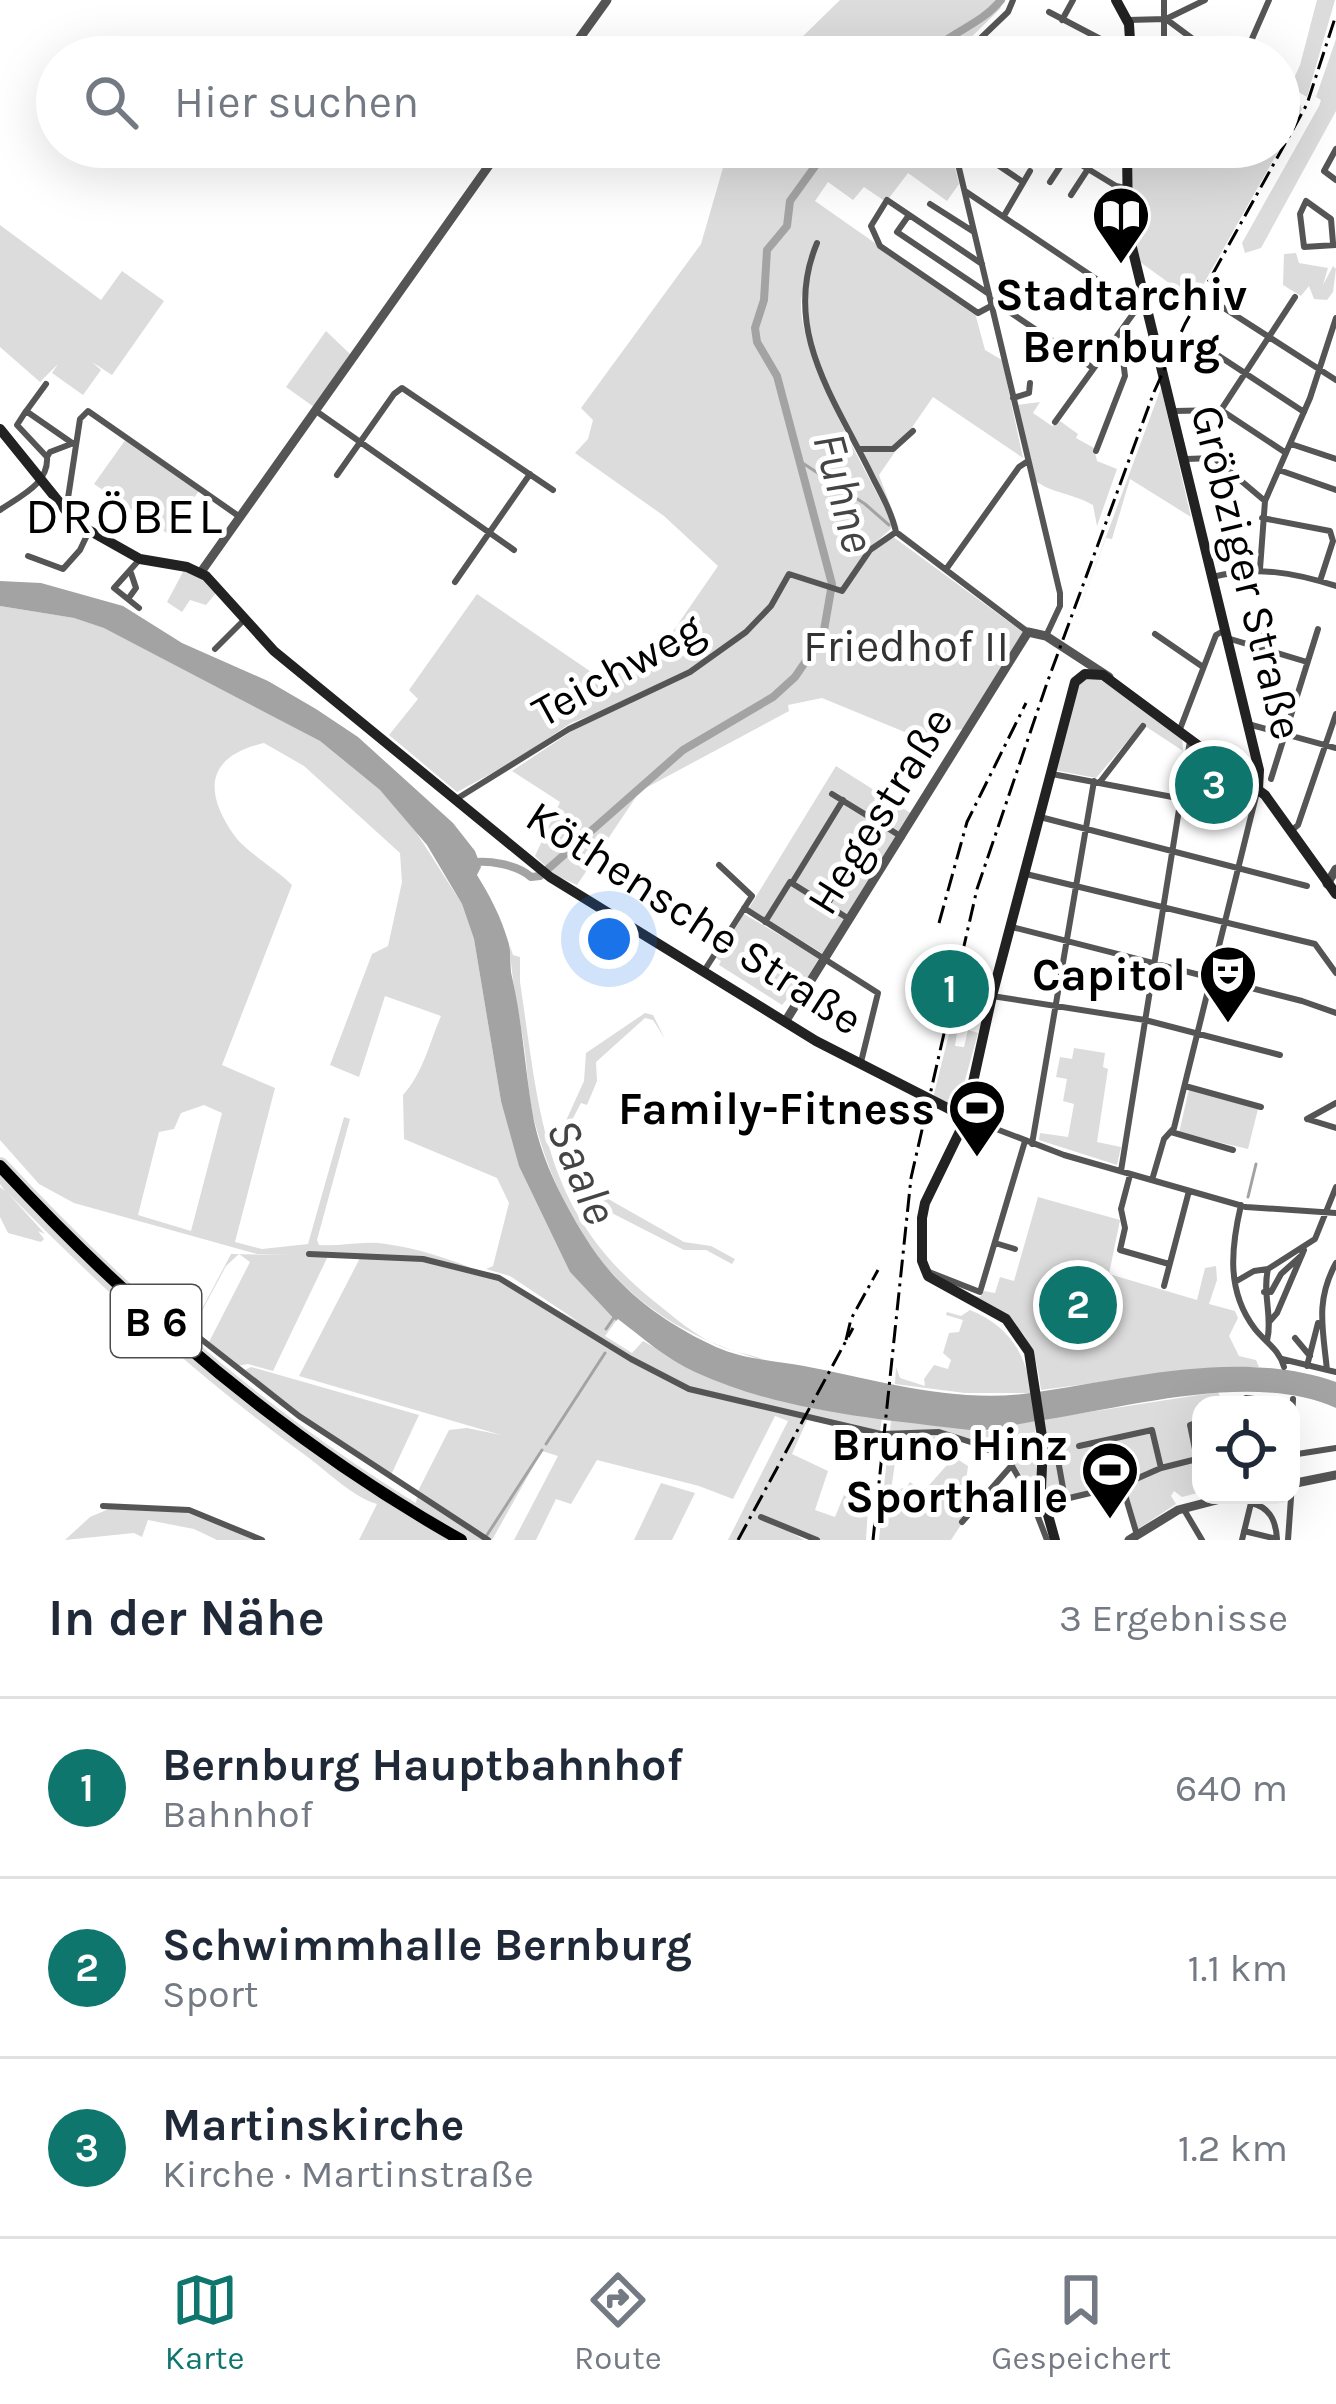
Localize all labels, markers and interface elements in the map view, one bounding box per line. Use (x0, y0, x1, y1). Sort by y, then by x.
search box (36, 36, 1300, 168)
icon: search (78, 69, 144, 135)
text: Hier suchen (174, 76, 419, 128)
library icon: Stadtarchiv Bernburg (1090, 184, 1152, 266)
place label: Stadtarchiv Bernburg (995, 269, 1247, 374)
street label: Gröbziger Straße (1179, 400, 1314, 745)
water label: Fuhne (801, 426, 887, 559)
district label: DRÖBEL (25, 486, 225, 546)
street label: Teichweg (523, 602, 712, 739)
park label: Friedhof II (803, 620, 1009, 672)
street label: Hegestraße (796, 698, 965, 924)
pin: 3 (1175, 740, 1253, 830)
street label: Köthensche Straße (517, 790, 872, 1046)
your location (579, 909, 639, 969)
theatre icon: Capitol (1197, 943, 1259, 1025)
pin: 1 (911, 944, 989, 1034)
place label: Capitol (1032, 949, 1186, 1001)
sports icon: Family-Fitness (946, 1077, 1008, 1159)
place label: Family-Fitness (618, 1083, 935, 1136)
water label: Saale (535, 1110, 629, 1232)
pin: 2 (1039, 1260, 1117, 1350)
road number: B 6 (111, 1285, 201, 1357)
map controls (1192, 1396, 1300, 1504)
button: locate (1192, 1396, 1300, 1504)
place label: Bruno Hinz Sporthalle (831, 1419, 1068, 1523)
sports icon: Bruno Hinz Sporthalle (1079, 1439, 1141, 1521)
text: In der Nähe (48, 1588, 325, 1648)
text: 3 Ergebnisse (1059, 1595, 1288, 1641)
text: Bernburg Hauptbahnhof (162, 1739, 683, 1791)
text: 1 (80, 1765, 94, 1811)
text: 640 m (1175, 1765, 1288, 1811)
text: Bahnhof (162, 1791, 313, 1837)
text: Schwimmhalle Bernburg (162, 1919, 692, 1971)
text: 2 (75, 1945, 99, 1991)
text: 1.1 km (1188, 1945, 1288, 1991)
text: Sport (162, 1971, 258, 2017)
text: Martinskirche (162, 2099, 464, 2151)
text: 3 (75, 2125, 99, 2171)
text: 1.2 km (1178, 2125, 1288, 2171)
text: Kirche · Martinstraße (162, 2151, 534, 2197)
tab: Karte (165, 2267, 244, 2377)
tab: Route (574, 2267, 662, 2377)
tab: Gespeichert (991, 2267, 1171, 2377)

